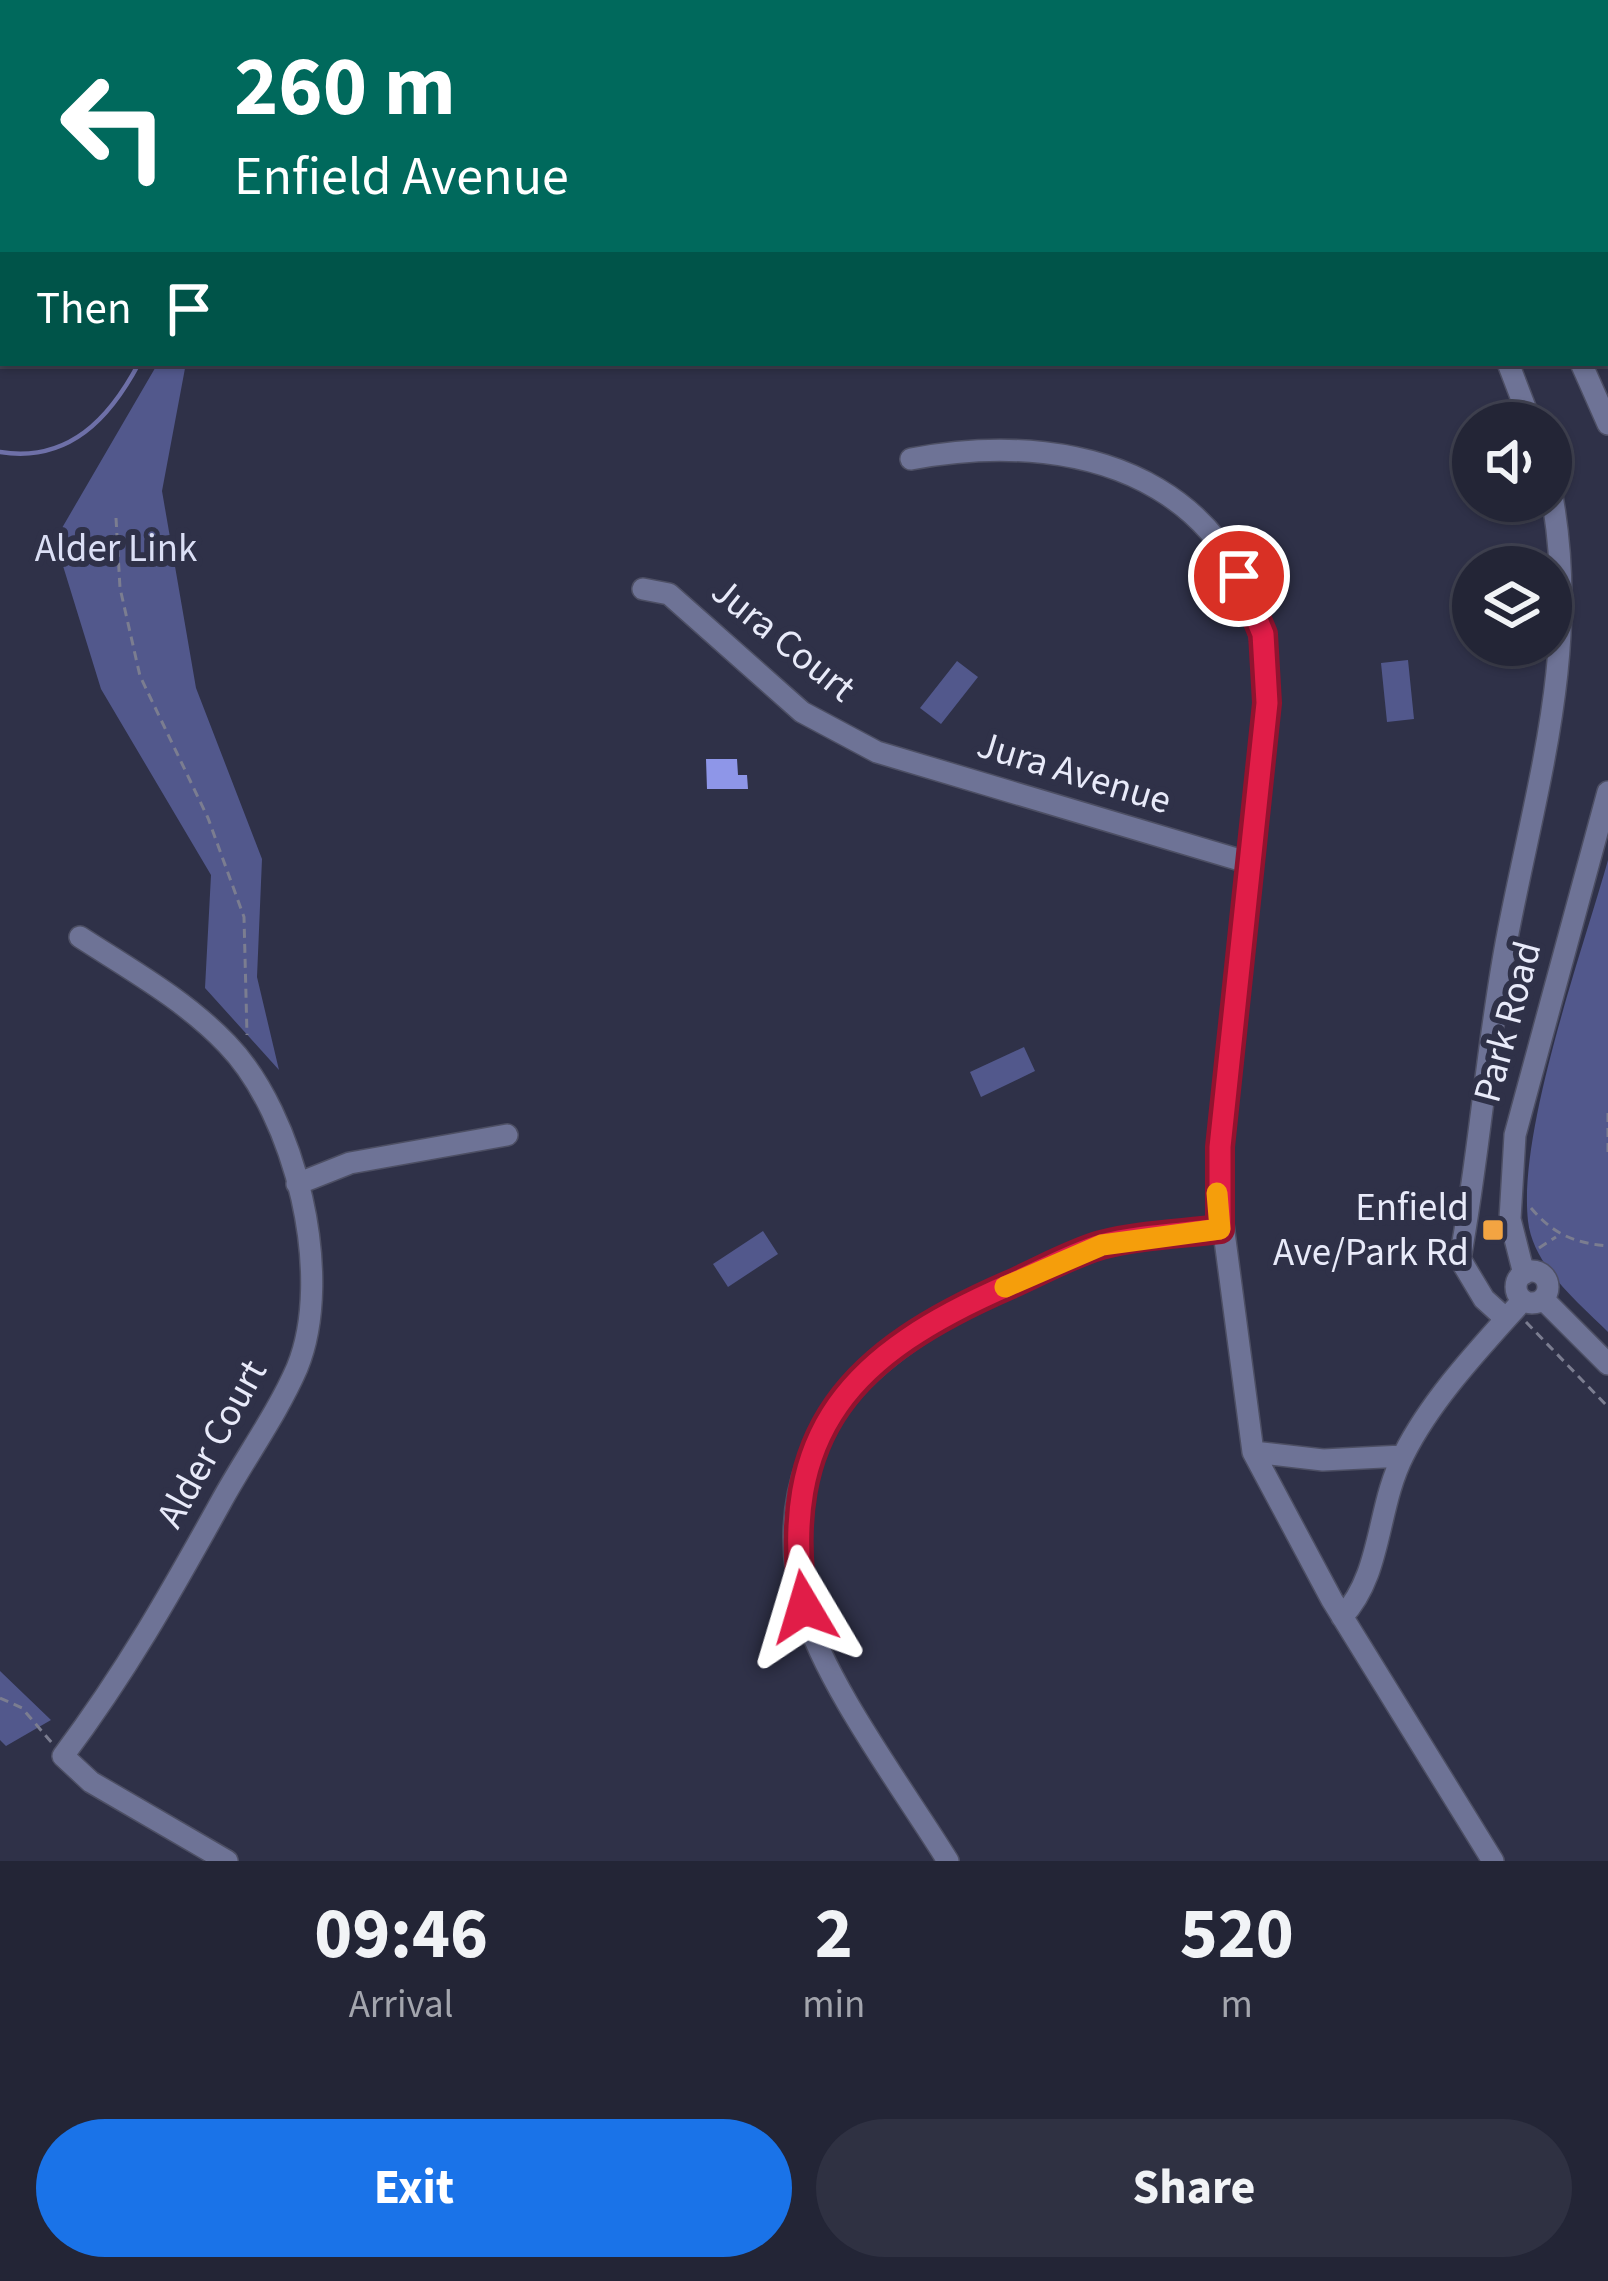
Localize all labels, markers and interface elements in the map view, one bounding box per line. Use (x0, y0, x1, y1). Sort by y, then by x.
text: 260 m (234, 28, 456, 148)
icon: left (36, 48, 192, 204)
text: Enfield Avenue (234, 139, 569, 216)
icon: arrive (156, 276, 222, 342)
text: Then (36, 277, 132, 341)
map controls (1452, 402, 1572, 666)
button: sound (1452, 402, 1572, 522)
park label: Alder Link (35, 521, 197, 577)
pin (1188, 525, 1290, 627)
icon: arrive (1206, 543, 1272, 609)
button: layers (1452, 546, 1572, 666)
street label: Jura Court (699, 564, 867, 716)
street label: Jura Avenue (970, 717, 1178, 829)
street label: Park Road (1460, 935, 1556, 1109)
place label: Enfield Ave/Park Rd (1273, 1180, 1469, 1281)
marker: Enfield Ave/Park Rd (1480, 1217, 1506, 1243)
street label: Alder Court (143, 1350, 281, 1538)
position arrow (741, 1544, 867, 1670)
text: 09:46 (314, 1883, 488, 1986)
text: 2 (815, 1883, 853, 1986)
text: 520 (1180, 1883, 1294, 1986)
text: Arrival (349, 1977, 454, 2033)
text: min (802, 1977, 865, 2033)
text: m (1221, 1977, 1253, 2033)
button: Exit (36, 2119, 792, 2257)
button: Share (816, 2119, 1572, 2257)

